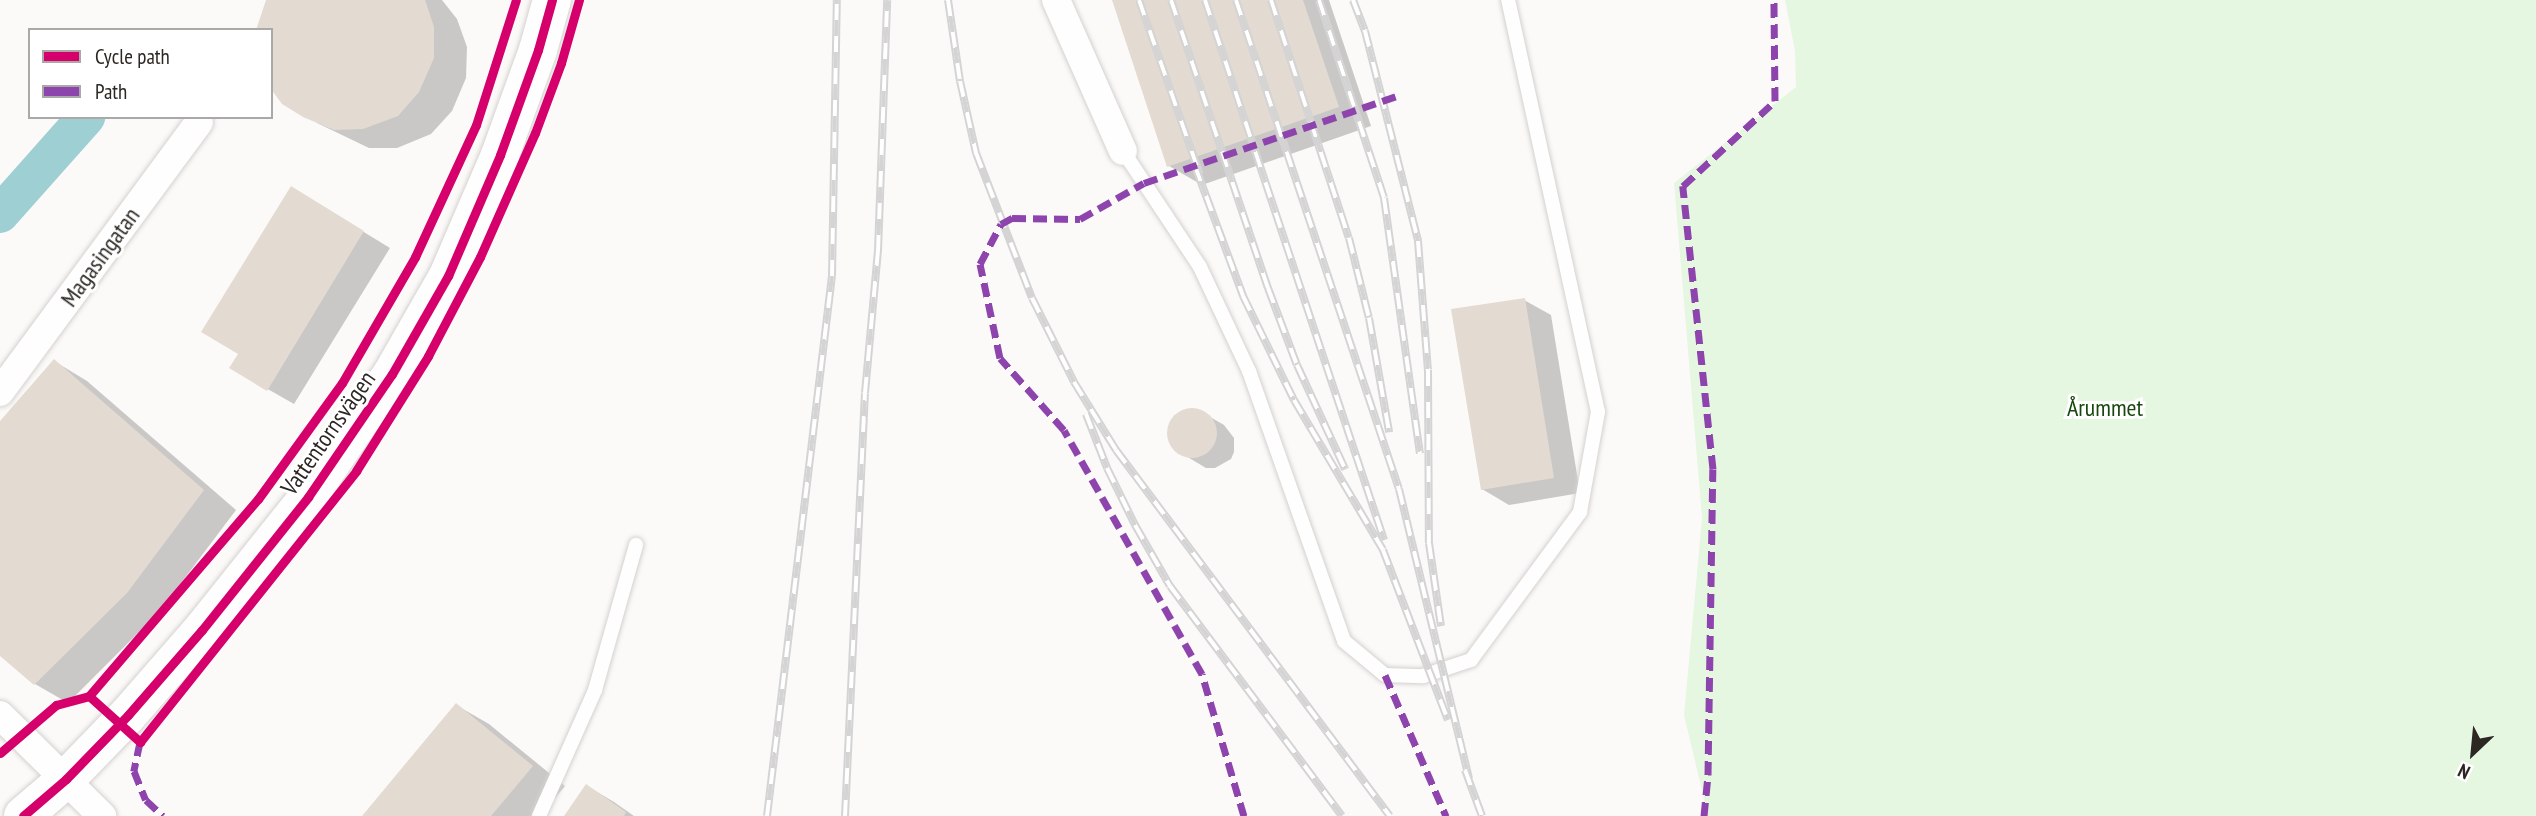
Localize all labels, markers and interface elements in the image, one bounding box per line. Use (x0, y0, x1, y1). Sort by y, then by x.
legend (28, 28, 273, 119)
text: Cycle path (95, 43, 170, 70)
text: Path (95, 78, 127, 105)
street label: Magasingatan (54, 202, 146, 312)
street label: Vattentornsvägen (275, 365, 381, 501)
park label: Årummet (2067, 394, 2143, 422)
north arrow (2438, 718, 2508, 788)
text: N (2454, 759, 2474, 785)

